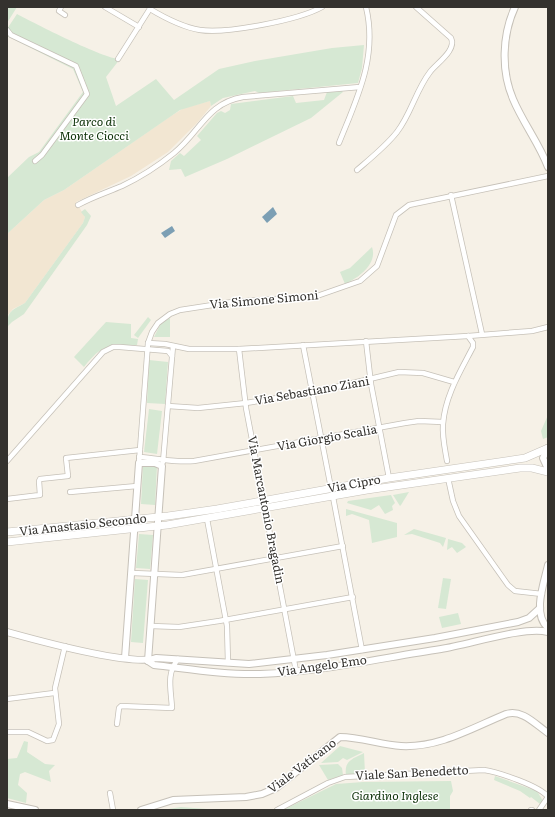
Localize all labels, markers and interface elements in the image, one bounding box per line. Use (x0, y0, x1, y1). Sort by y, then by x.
park label: Parco di Monte Ciocci (59, 112, 129, 144)
street label: Via Simone Simoni (209, 285, 319, 313)
street label: Via Sebastiano Ziani (253, 371, 371, 409)
street label: Via Giorgio Scalia (275, 419, 379, 455)
street label: Via Marcantonio Bragadin (244, 434, 290, 585)
street label: Via Cipro (326, 469, 382, 497)
street label: Via Anastasio Secondo (18, 508, 148, 540)
street label: Via Angelo Emo (276, 650, 368, 680)
street label: Viale Vaticano (263, 733, 340, 797)
street label: Viale San Benedetto (355, 760, 469, 784)
park label: Giardino Inglese (352, 786, 439, 804)

